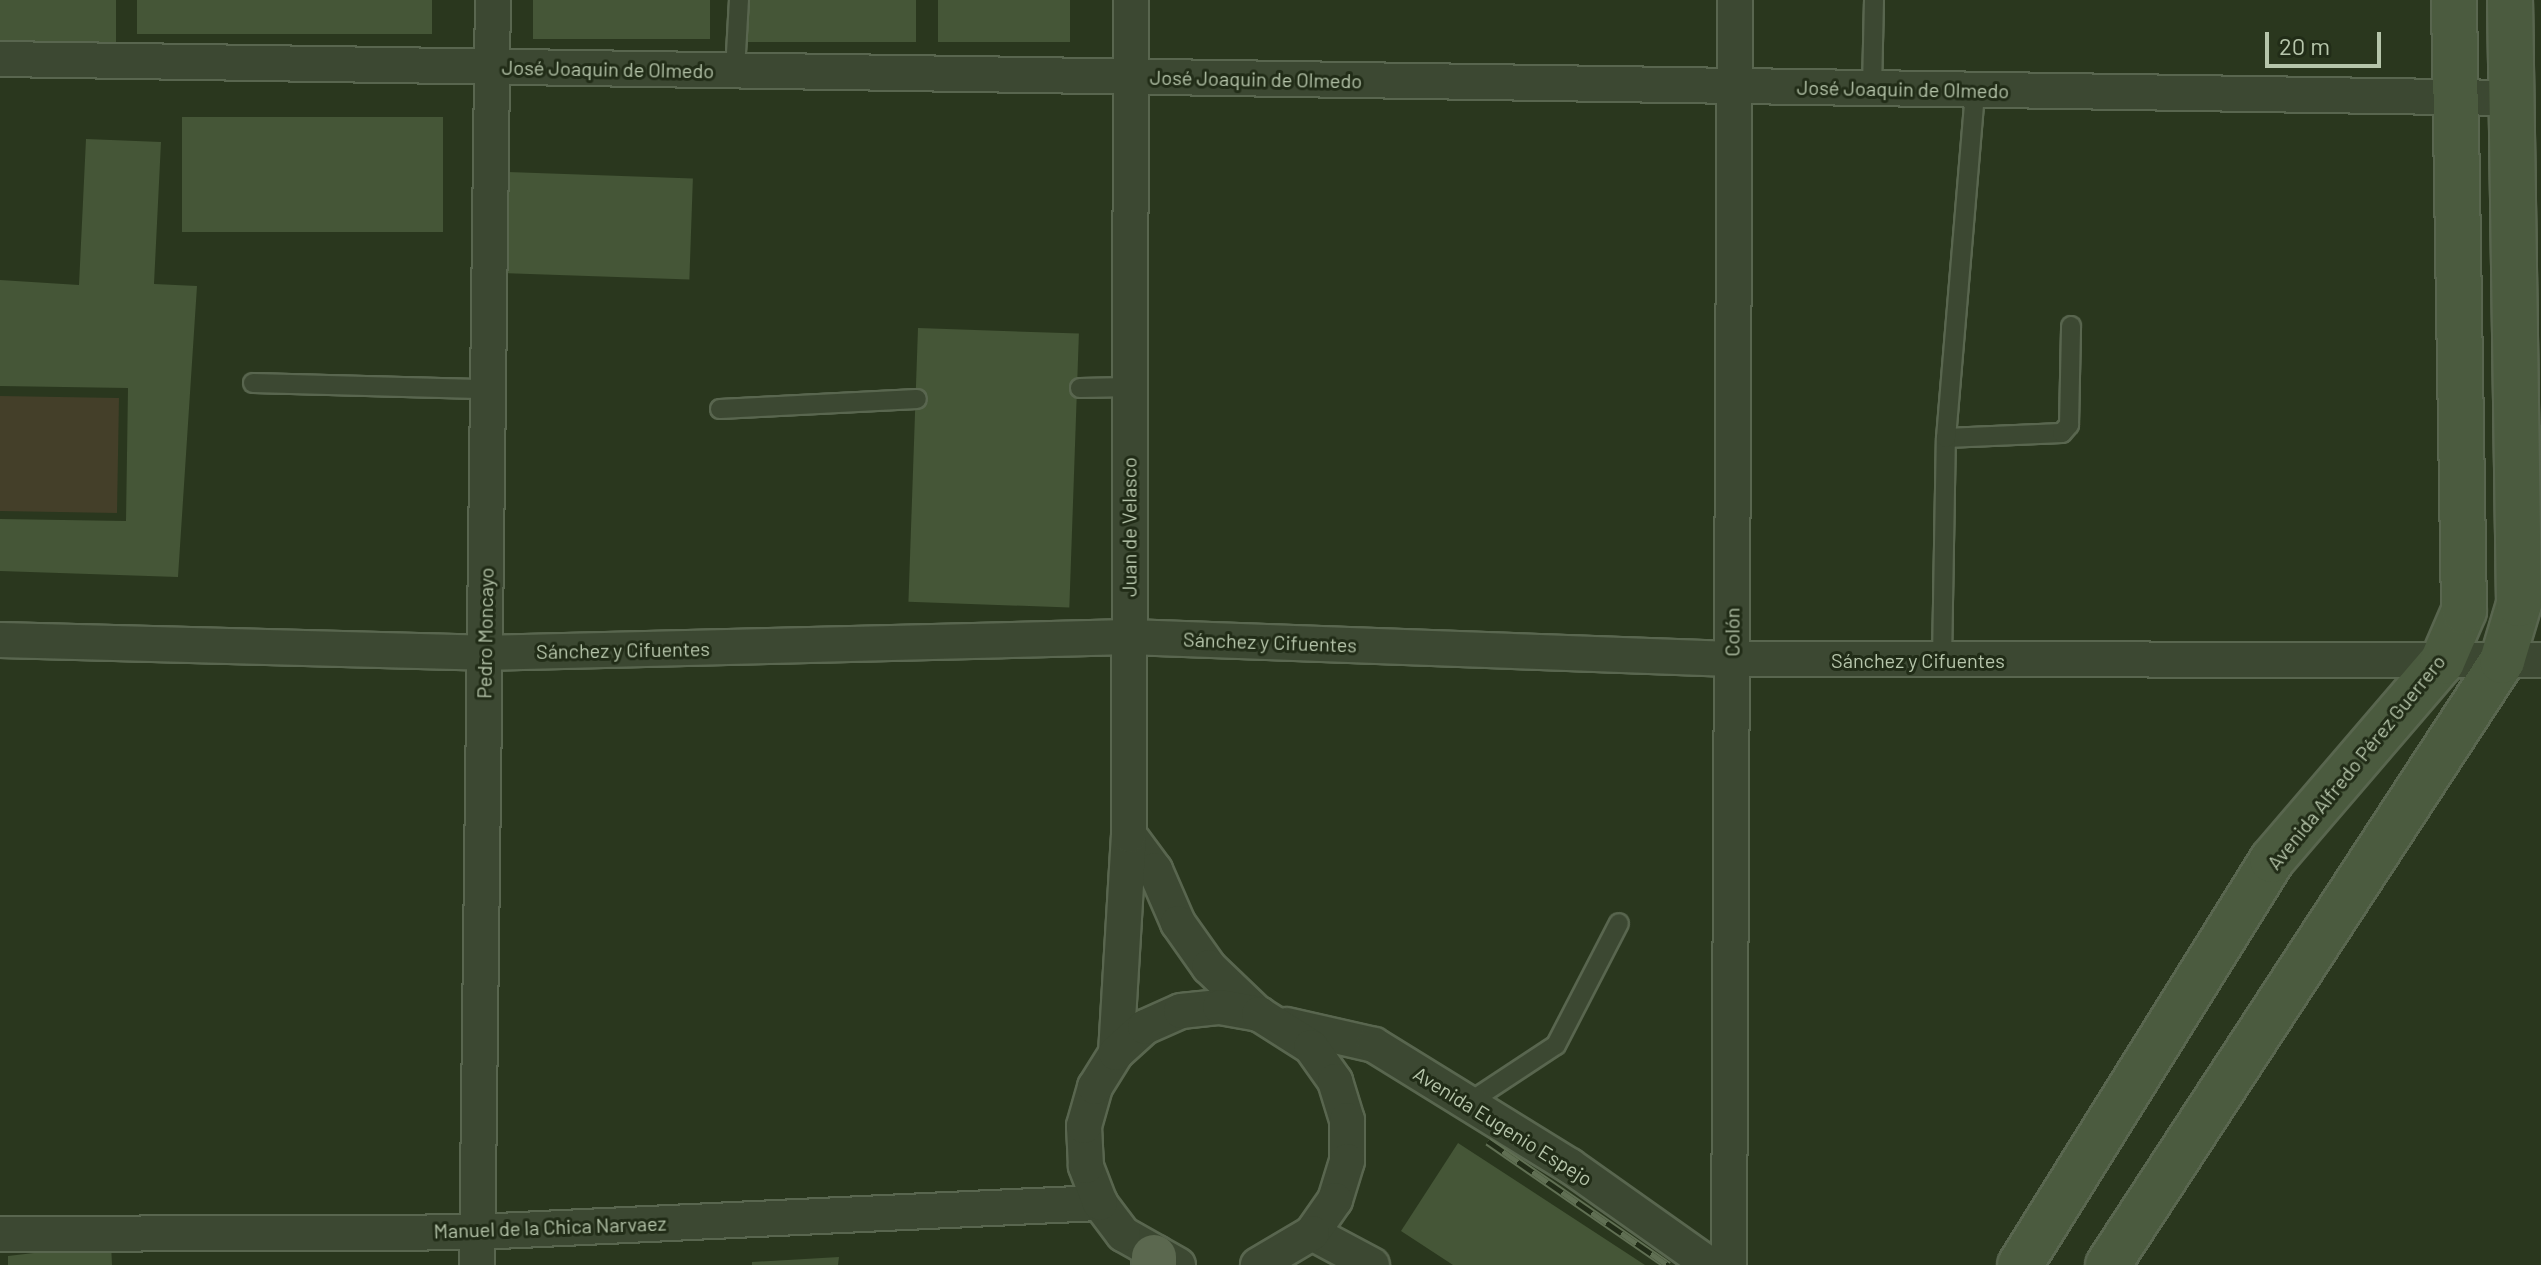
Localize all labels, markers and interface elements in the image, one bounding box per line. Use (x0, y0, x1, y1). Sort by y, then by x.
scale bar (2269, 16, 2385, 66)
text: 20 m (2279, 31, 2330, 60)
street label: José Joaquin de Olmedo (502, 55, 714, 83)
street label: José Joaquin de Olmedo (1150, 65, 1362, 93)
street label: José Joaquin de Olmedo (1797, 75, 2009, 103)
street label: Juan de Velasco (1117, 457, 1141, 597)
street label: Pedro Moncayo (472, 567, 498, 699)
street label: Colón (1720, 607, 1744, 657)
street label: Sánchez y Cifuentes (1183, 627, 1357, 657)
street label: Sánchez y Cifuentes (536, 636, 710, 664)
street label: Sánchez y Cifuentes (1831, 648, 2005, 672)
street label: Avenida Alfredo Pérez Guerrero (2262, 650, 2450, 874)
street label: Avenida Eugenio Espejo (1409, 1061, 1597, 1191)
street label: Manuel de la Chica Narvaez (433, 1211, 667, 1243)

